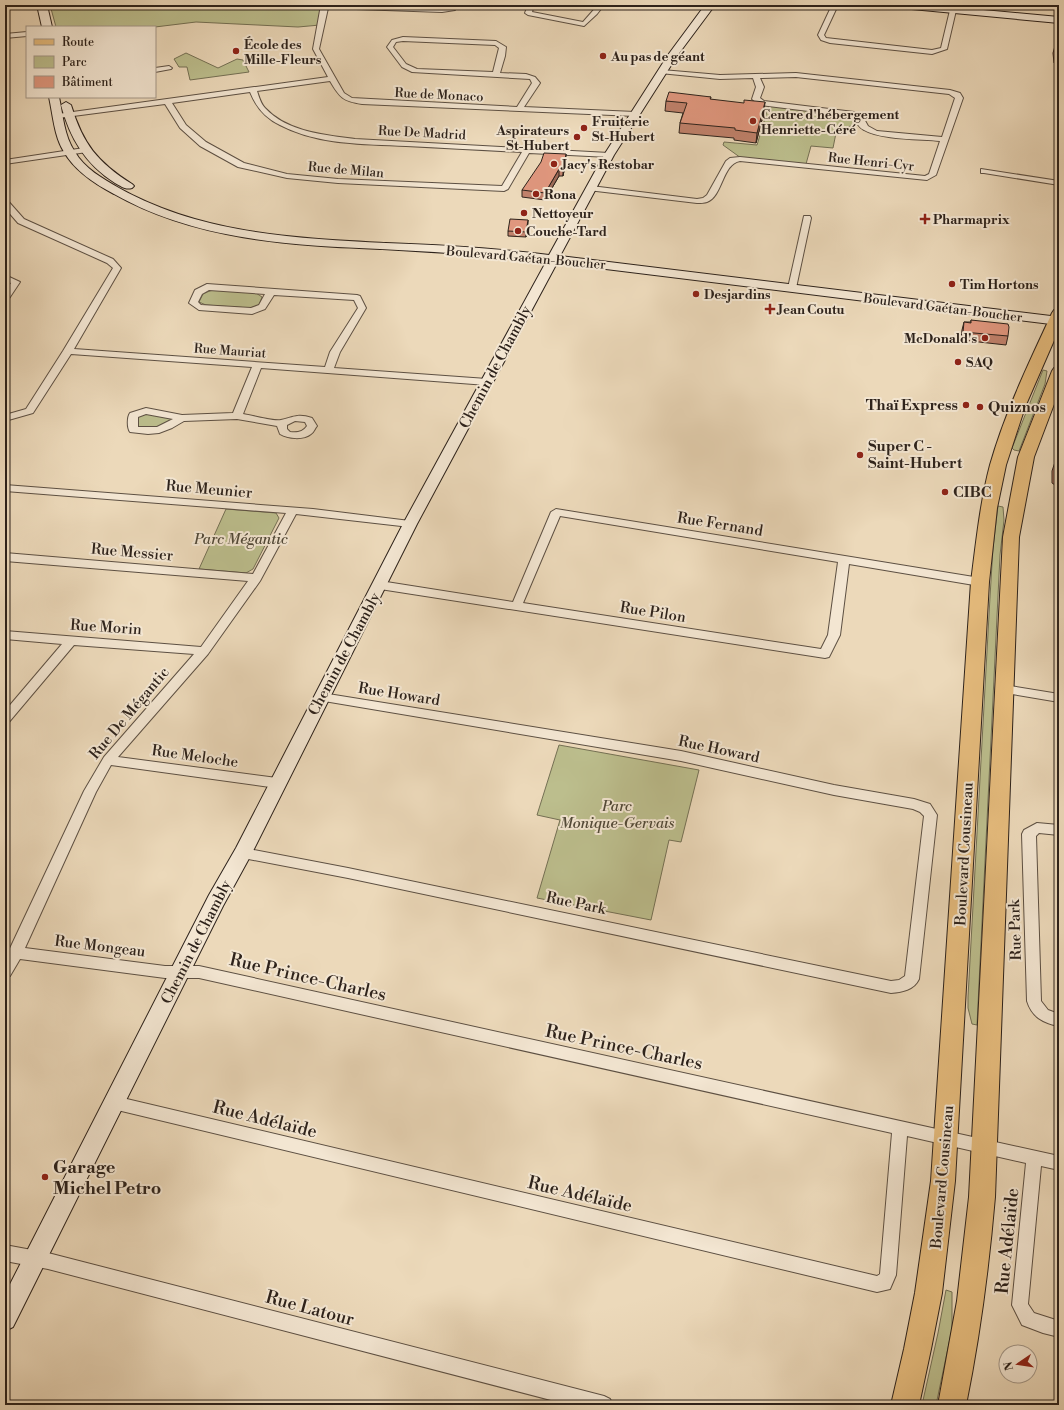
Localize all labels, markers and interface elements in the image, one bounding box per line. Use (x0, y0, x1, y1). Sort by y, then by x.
legend (26, 26, 156, 98)
text: Route (62, 35, 94, 50)
place label: École des Mille-Fleurs (244, 36, 322, 68)
marker: École des Mille-Fleurs (231, 46, 241, 56)
place label: Au pas de géant (610, 49, 705, 65)
marker: Au pas de géant (598, 51, 608, 61)
text: Parc (62, 55, 87, 70)
text: Bâtiment (61, 75, 113, 90)
street label: Rue de Monaco (394, 85, 484, 105)
place label: Centre d'hébergement Henriette-Céré (761, 107, 900, 138)
place label: Fruiterie St-Hubert (592, 114, 655, 145)
marker: Centre d'hébergement Henriette-Céré (748, 116, 758, 126)
street label: Rue De Madrid (378, 123, 467, 143)
place label: Aspirateurs St-Hubert (496, 123, 569, 154)
marker: Fruiterie St-Hubert (579, 123, 589, 133)
marker: Aspirateurs St-Hubert (572, 132, 582, 142)
street label: Rue Henri-Cyr (827, 150, 915, 175)
place label: Jacy's Restobar (560, 157, 655, 173)
street label: Rue de Milan (307, 159, 385, 181)
marker: Jacy's Restobar (549, 159, 559, 169)
place label: Rona (544, 187, 577, 203)
marker: Rona (531, 189, 541, 199)
place label: Nettoyeur (532, 206, 594, 222)
marker: Nettoyeur (519, 208, 529, 218)
place label: Pharmaprix (933, 212, 1010, 228)
marker: Pharmaprix (920, 214, 930, 224)
place label: Couche-Tard (526, 224, 607, 240)
marker: Couche-Tard (513, 226, 523, 236)
street label: Boulevard Gaétan-Boucher (445, 243, 607, 273)
place label: Tim Hortons (960, 277, 1039, 293)
marker: Tim Hortons (947, 279, 957, 289)
place label: Desjardins (704, 287, 771, 303)
marker: Desjardins (691, 289, 701, 299)
street label: Boulevard Gaétan-Boucher (861, 290, 1024, 326)
street label: Chemin de Chambly (455, 302, 536, 432)
place label: Jean Coutu (776, 302, 845, 318)
marker: Jean Coutu (765, 304, 775, 314)
place label: McDonald's (904, 331, 977, 347)
marker: McDonald's (980, 333, 990, 343)
street label: Rue Mauriat (193, 340, 267, 362)
place label: SAQ (966, 355, 993, 371)
marker: SAQ (953, 357, 963, 367)
place label: Thaï Express (866, 396, 958, 415)
place label: Quiznos (988, 398, 1046, 417)
marker: Thaï Express (961, 400, 971, 410)
marker: Quiznos (975, 402, 985, 412)
place label: Super C - Saint-Hubert (868, 437, 963, 473)
marker: Super C - Saint-Hubert (855, 450, 865, 460)
street label: Rue Meunier (165, 476, 254, 503)
place label: CIBC (953, 483, 991, 502)
marker: CIBC (940, 487, 950, 497)
street label: Rue Fernand (676, 508, 765, 541)
park label: Parc Mégantic (193, 530, 288, 549)
street label: Rue Messier (90, 539, 174, 566)
street label: Chemin de Chambly (304, 589, 385, 719)
street label: Rue Pilon (619, 598, 687, 627)
street label: Rue Morin (69, 616, 143, 639)
street label: Rue De Mégantic (85, 663, 174, 763)
street label: Rue Howard (357, 679, 442, 710)
street label: Rue Howard (676, 732, 762, 767)
street label: Rue Meloche (150, 741, 239, 772)
street label: Boulevard Cousineau (951, 781, 978, 927)
park label: Parc Monique-Gervais (560, 797, 675, 833)
street label: Chemin de Chambly (157, 877, 236, 1007)
street label: Rue Park (544, 888, 609, 919)
street label: Rue Park (1005, 898, 1026, 961)
street label: Rue Mongeau (53, 931, 147, 962)
street label: Rue Prince-Charles (227, 948, 389, 1007)
street label: Rue Prince-Charles (543, 1020, 705, 1075)
street label: Rue Adélaïde (210, 1095, 319, 1144)
street label: Boulevard Cousineau (927, 1104, 958, 1251)
place label: Garage Michel Petro (53, 1156, 161, 1200)
street label: Rue Adélaïde (525, 1171, 634, 1218)
marker: Garage Michel Petro (40, 1172, 50, 1182)
street label: Rue Adélaïde (990, 1187, 1025, 1295)
street label: Rue Latour (263, 1286, 357, 1331)
north arrow (998, 1344, 1038, 1384)
text: N (1001, 1360, 1017, 1372)

